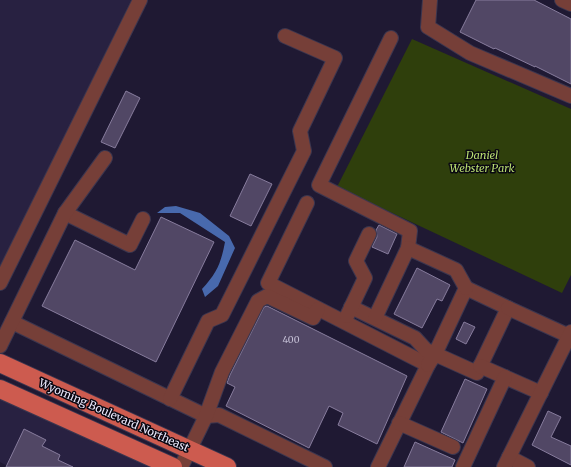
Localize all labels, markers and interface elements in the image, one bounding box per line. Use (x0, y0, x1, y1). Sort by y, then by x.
park label: Daniel Webster Park (450, 148, 514, 175)
house number: 400 (282, 334, 300, 345)
street label: Wyoming Boulevard Northeast (36, 375, 192, 455)

